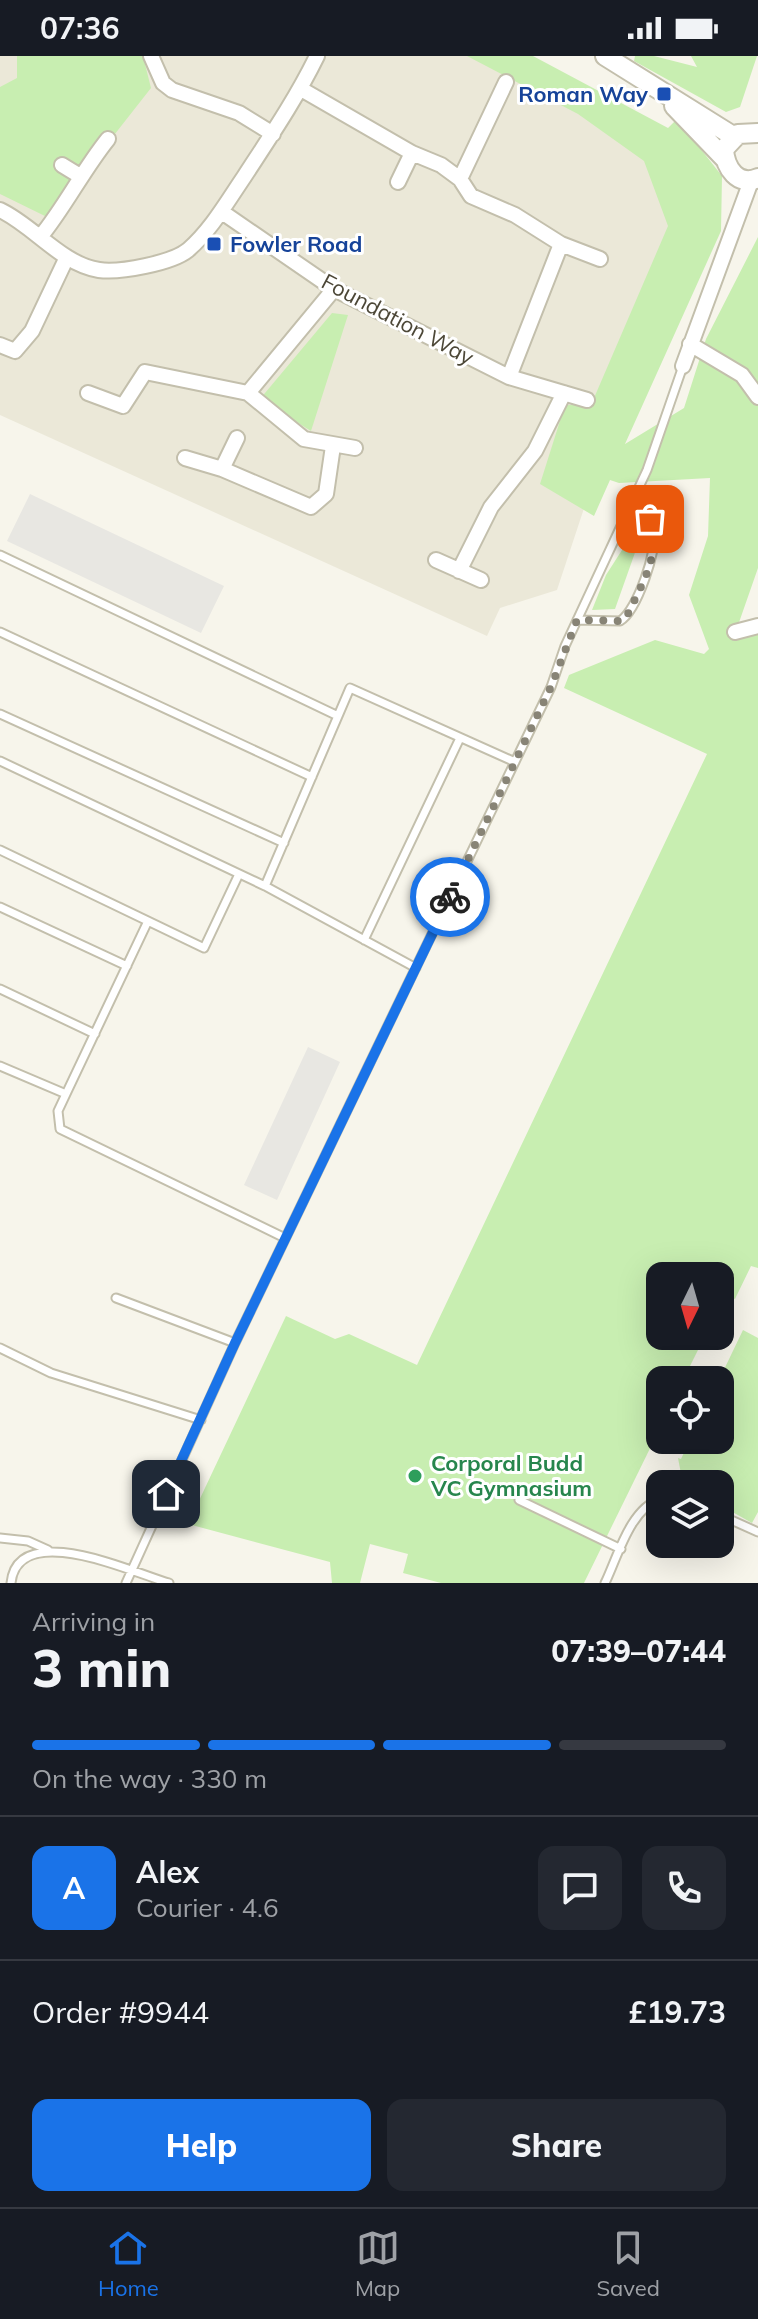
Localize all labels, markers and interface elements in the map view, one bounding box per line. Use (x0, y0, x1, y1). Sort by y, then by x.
text: 07:36 (40, 9, 119, 47)
place label: Roman Way (518, 80, 648, 108)
marker: Roman Way (655, 85, 673, 103)
place label: Fowler Road (230, 230, 362, 258)
marker: Fowler Road (205, 235, 223, 253)
street label: Foundation Way (317, 267, 479, 371)
pin (616, 485, 684, 553)
icon: bag (628, 497, 672, 541)
courier (410, 857, 490, 937)
icon: bike (428, 875, 472, 919)
north arrow (646, 1262, 734, 1350)
map controls (646, 1262, 734, 1558)
button: locate (646, 1366, 734, 1454)
place label: Corporal Budd VC Gymnasium (430, 1449, 592, 1502)
pin (132, 1460, 200, 1528)
marker: Corporal Budd VC Gymnasium (406, 1467, 424, 1485)
button: layers (646, 1470, 734, 1558)
icon: home (144, 1472, 188, 1516)
text: Arriving in (32, 1605, 155, 1638)
text: 07:39–07:44 (551, 1632, 726, 1670)
text: 3 min (32, 1635, 171, 1700)
text: On the way · 330 m (32, 1762, 267, 1795)
button: chat (538, 1846, 622, 1930)
button: phone (642, 1846, 726, 1930)
text: Alex (136, 1853, 199, 1891)
text: A (63, 1869, 85, 1907)
text: Courier · 4.6 (136, 1891, 279, 1924)
text: Order #9944 (32, 1993, 209, 2031)
text: £19.73 (629, 1993, 726, 2031)
button: Help (32, 2099, 371, 2191)
button: Share (387, 2099, 726, 2191)
tab: Home (98, 2226, 159, 2302)
tab: Map (355, 2226, 400, 2302)
tab: Saved (596, 2226, 660, 2302)

